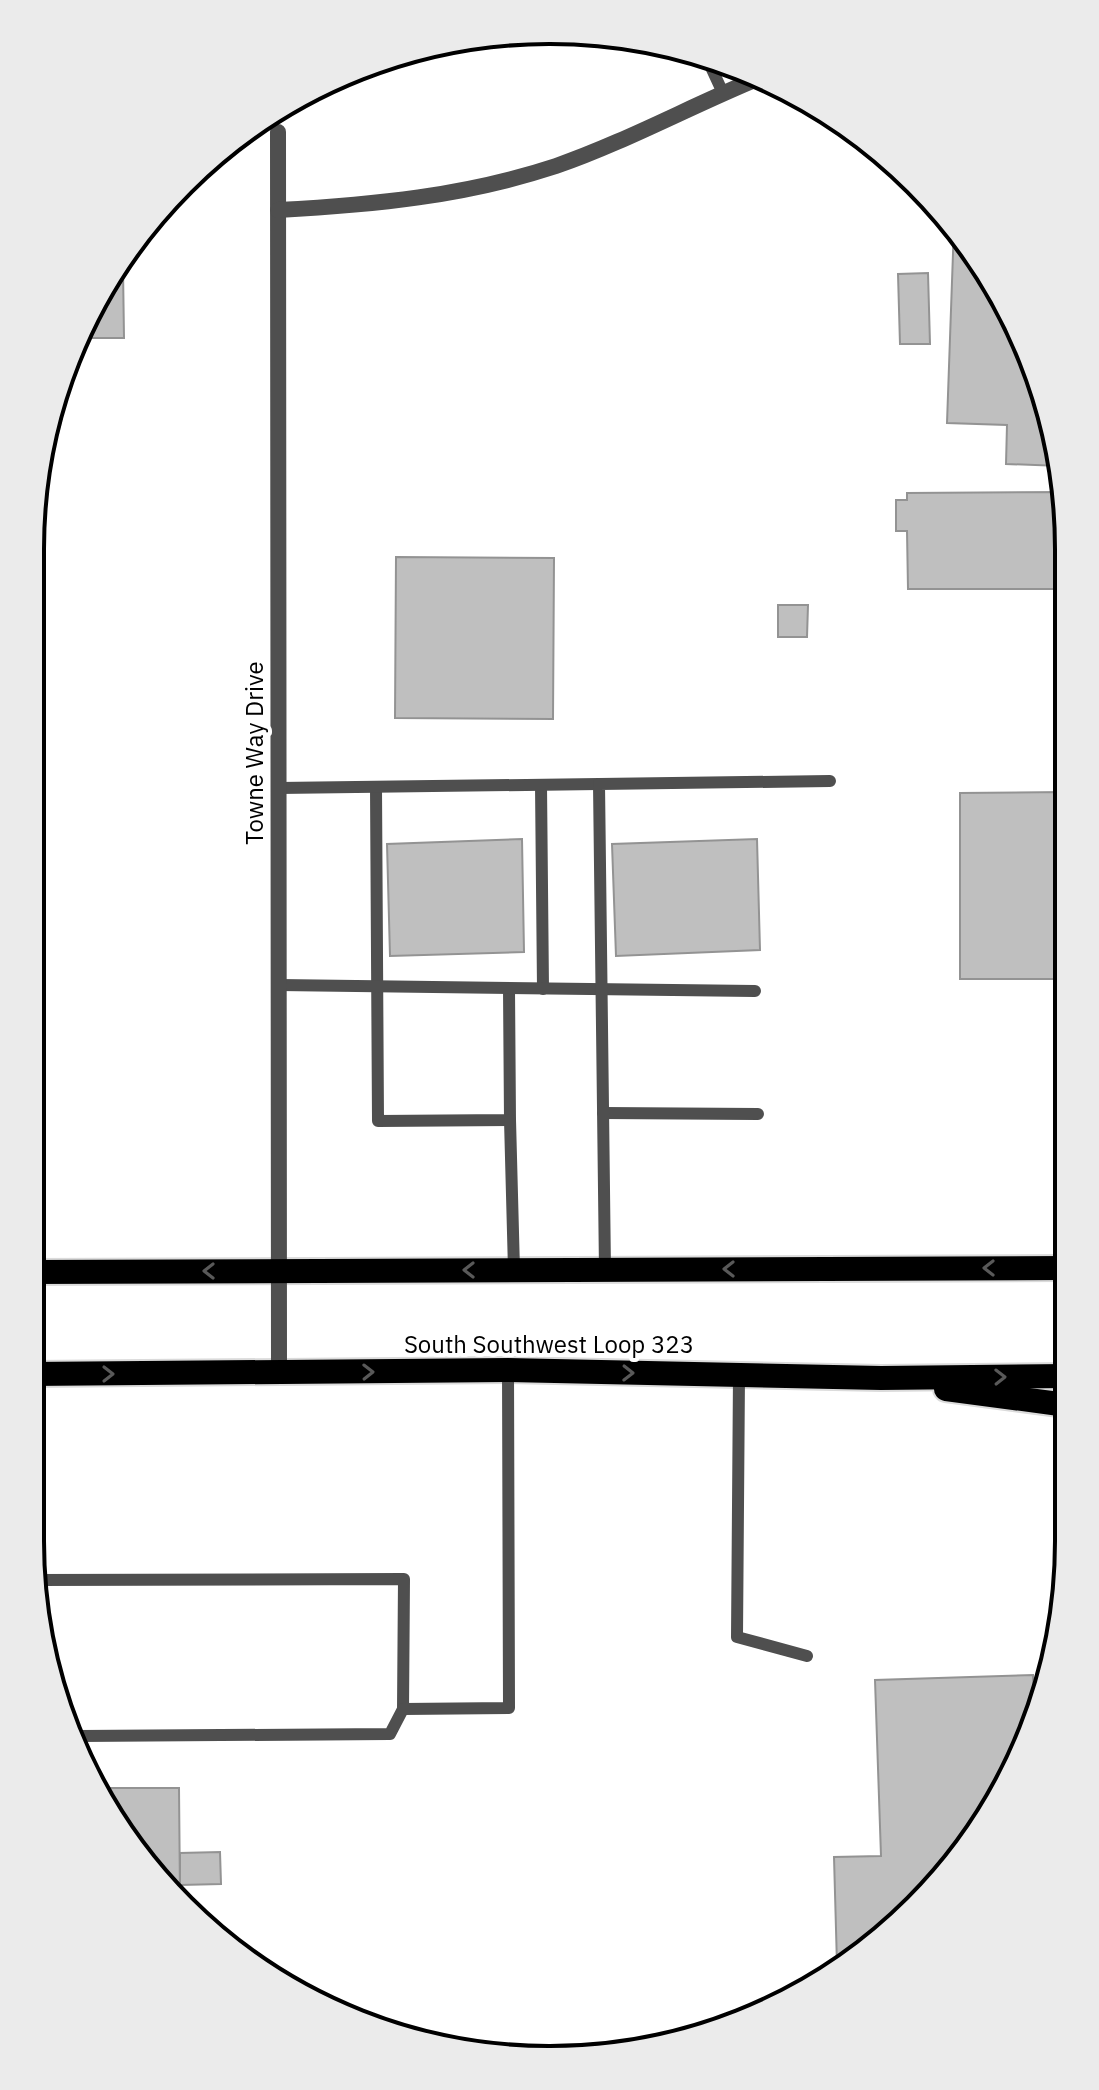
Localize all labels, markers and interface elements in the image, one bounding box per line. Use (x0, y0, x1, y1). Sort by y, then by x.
street label: Towne Way Drive (238, 661, 270, 845)
one-way arrow (982, 1259, 995, 1277)
one-way arrow (722, 1260, 735, 1278)
one-way arrow (462, 1261, 475, 1279)
one-way arrow (202, 1262, 215, 1280)
street label: South Southwest Loop 323 (404, 1328, 694, 1360)
one-way arrow (362, 1363, 375, 1381)
one-way arrow (622, 1364, 635, 1382)
one-way arrow (102, 1365, 115, 1383)
one-way arrow (994, 1368, 1007, 1385)

